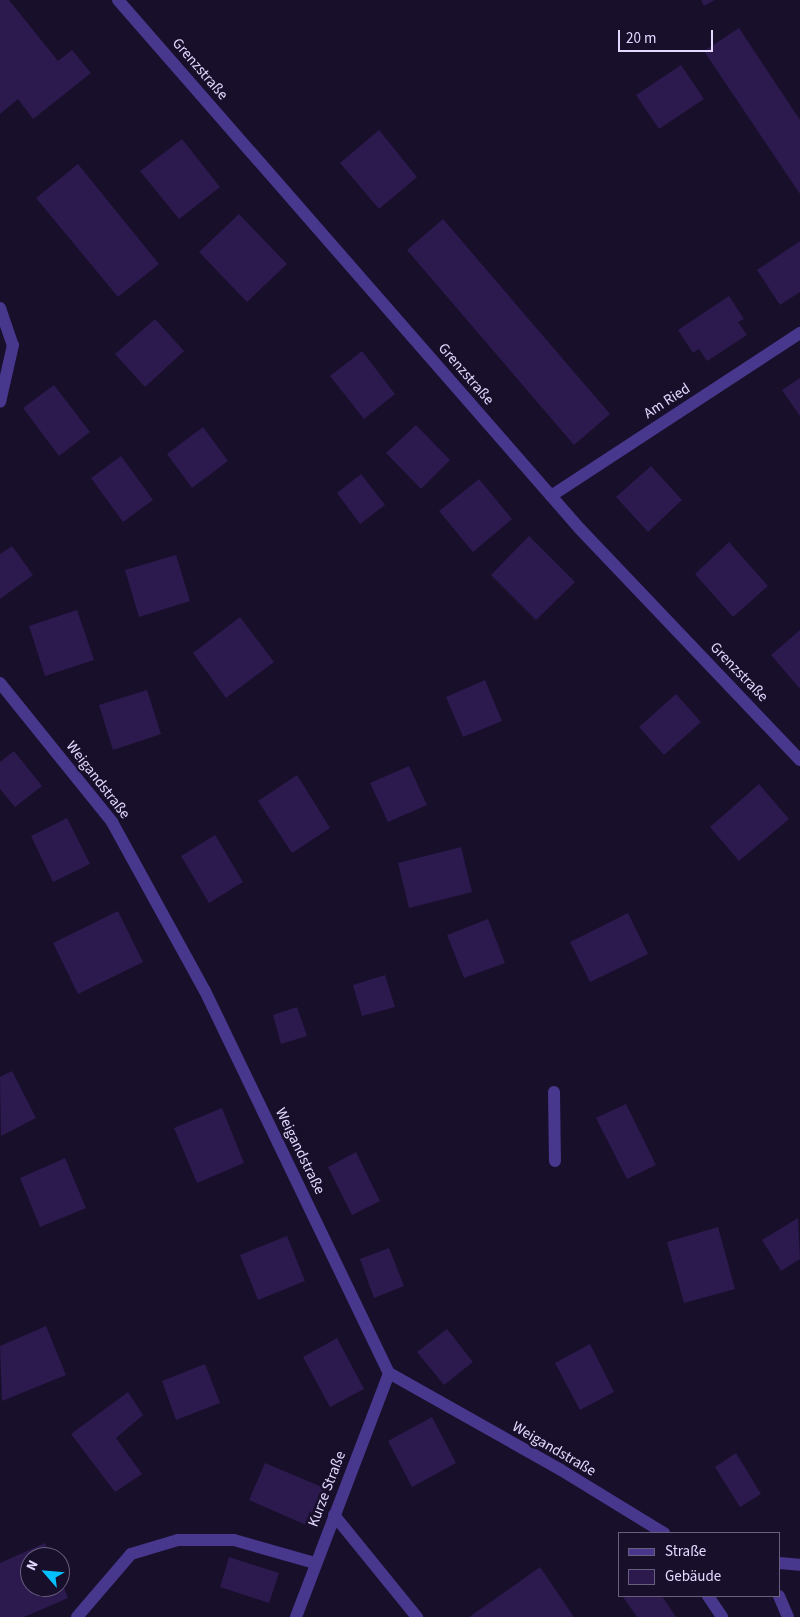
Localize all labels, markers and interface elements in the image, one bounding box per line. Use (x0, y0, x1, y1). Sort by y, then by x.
scale bar (620, 20, 715, 52)
text: 20 m (626, 28, 656, 49)
street label: Grenzstraße (168, 34, 232, 104)
street label: Grenzstraße (434, 339, 498, 409)
street label: Am Ried (640, 379, 694, 423)
street label: Grenzstraße (706, 638, 772, 706)
street label: Weigandstraße (62, 737, 134, 823)
street label: Weigandstraße (271, 1105, 329, 1197)
street label: Weigandstraße (509, 1418, 599, 1480)
street label: Kurze Straße (304, 1449, 350, 1529)
legend (618, 1532, 780, 1597)
text: Straße (665, 1541, 706, 1562)
north arrow (20, 1547, 70, 1597)
text: N (22, 1557, 44, 1574)
text: Gebäude (665, 1566, 721, 1587)

